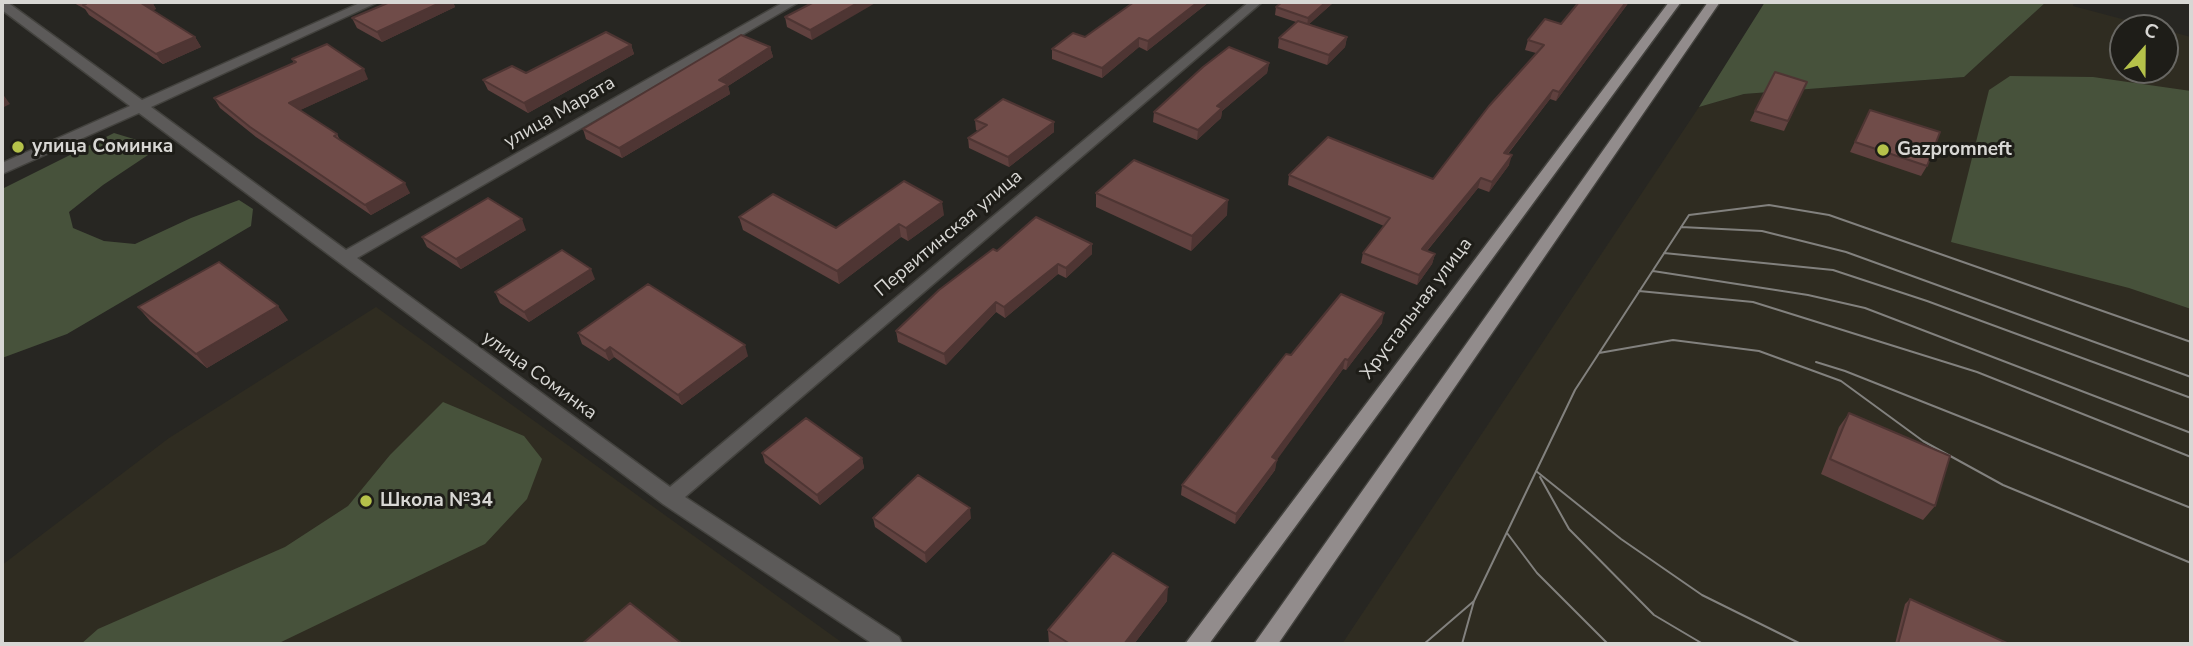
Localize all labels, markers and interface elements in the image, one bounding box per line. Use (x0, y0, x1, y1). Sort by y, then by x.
north arrow (2109, 14, 2179, 84)
text: С (2140, 17, 2161, 46)
street label: улица Марата (500, 72, 620, 154)
place label: улица Соминка (32, 136, 173, 158)
marker: улица Соминка (10, 139, 26, 155)
place label: Gazpromneft (1897, 139, 2012, 161)
marker: Gazpromneft (1875, 142, 1891, 158)
street label: Первитинская улица (871, 166, 1027, 302)
street label: Хрустальная улица (1356, 234, 1478, 384)
street label: улица Соминка (477, 327, 601, 425)
place label: Школа №34 (380, 490, 493, 512)
marker: Школа №34 (358, 493, 374, 509)

